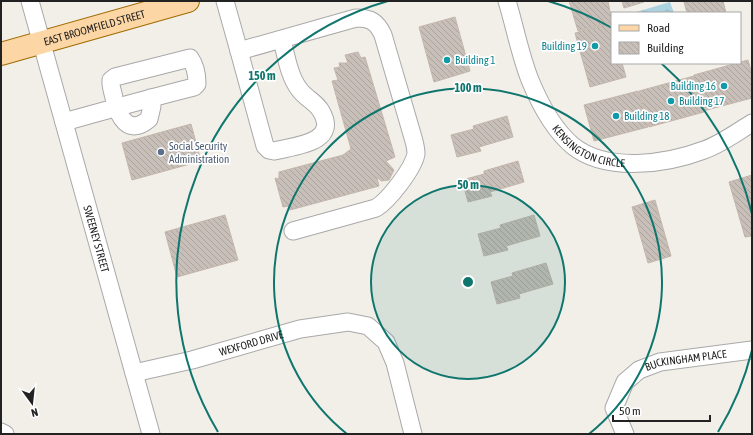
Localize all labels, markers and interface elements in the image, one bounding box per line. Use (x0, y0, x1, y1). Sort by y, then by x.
street label: EAST BROOMFIELD STREET (42, 7, 147, 48)
legend (611, 12, 741, 64)
text: Road (647, 21, 670, 35)
place label: Building 19 (541, 40, 587, 52)
marker: Building 19 (590, 41, 600, 51)
text: Building (647, 41, 685, 55)
place label: Building 1 (455, 54, 495, 66)
marker: Building 1 (442, 55, 452, 65)
text: 150 m (248, 69, 276, 83)
place label: Building 16 (670, 80, 716, 92)
text: 100 m (454, 81, 482, 95)
marker: Building 16 (719, 81, 729, 91)
place label: Building 17 (679, 95, 725, 107)
marker: Building 17 (666, 96, 676, 106)
place label: Building 18 (624, 110, 670, 122)
marker: Building 18 (611, 111, 621, 121)
street label: KENSINGTON CIRCLE (550, 122, 626, 169)
place label: Social Security Administration (169, 140, 229, 165)
marker: Social Security Administration (156, 147, 166, 157)
text: 50 m (457, 178, 479, 192)
street label: SWEENEY STREET (81, 204, 112, 274)
centre of rings (461, 275, 475, 289)
street label: WEXFORD DRIVE (218, 328, 285, 358)
street label: BUCKINGHAM PLACE (643, 347, 727, 373)
north arrow (12, 383, 52, 423)
scale bar (613, 397, 710, 423)
text: 50 m (619, 404, 641, 418)
text: N (30, 406, 39, 419)

